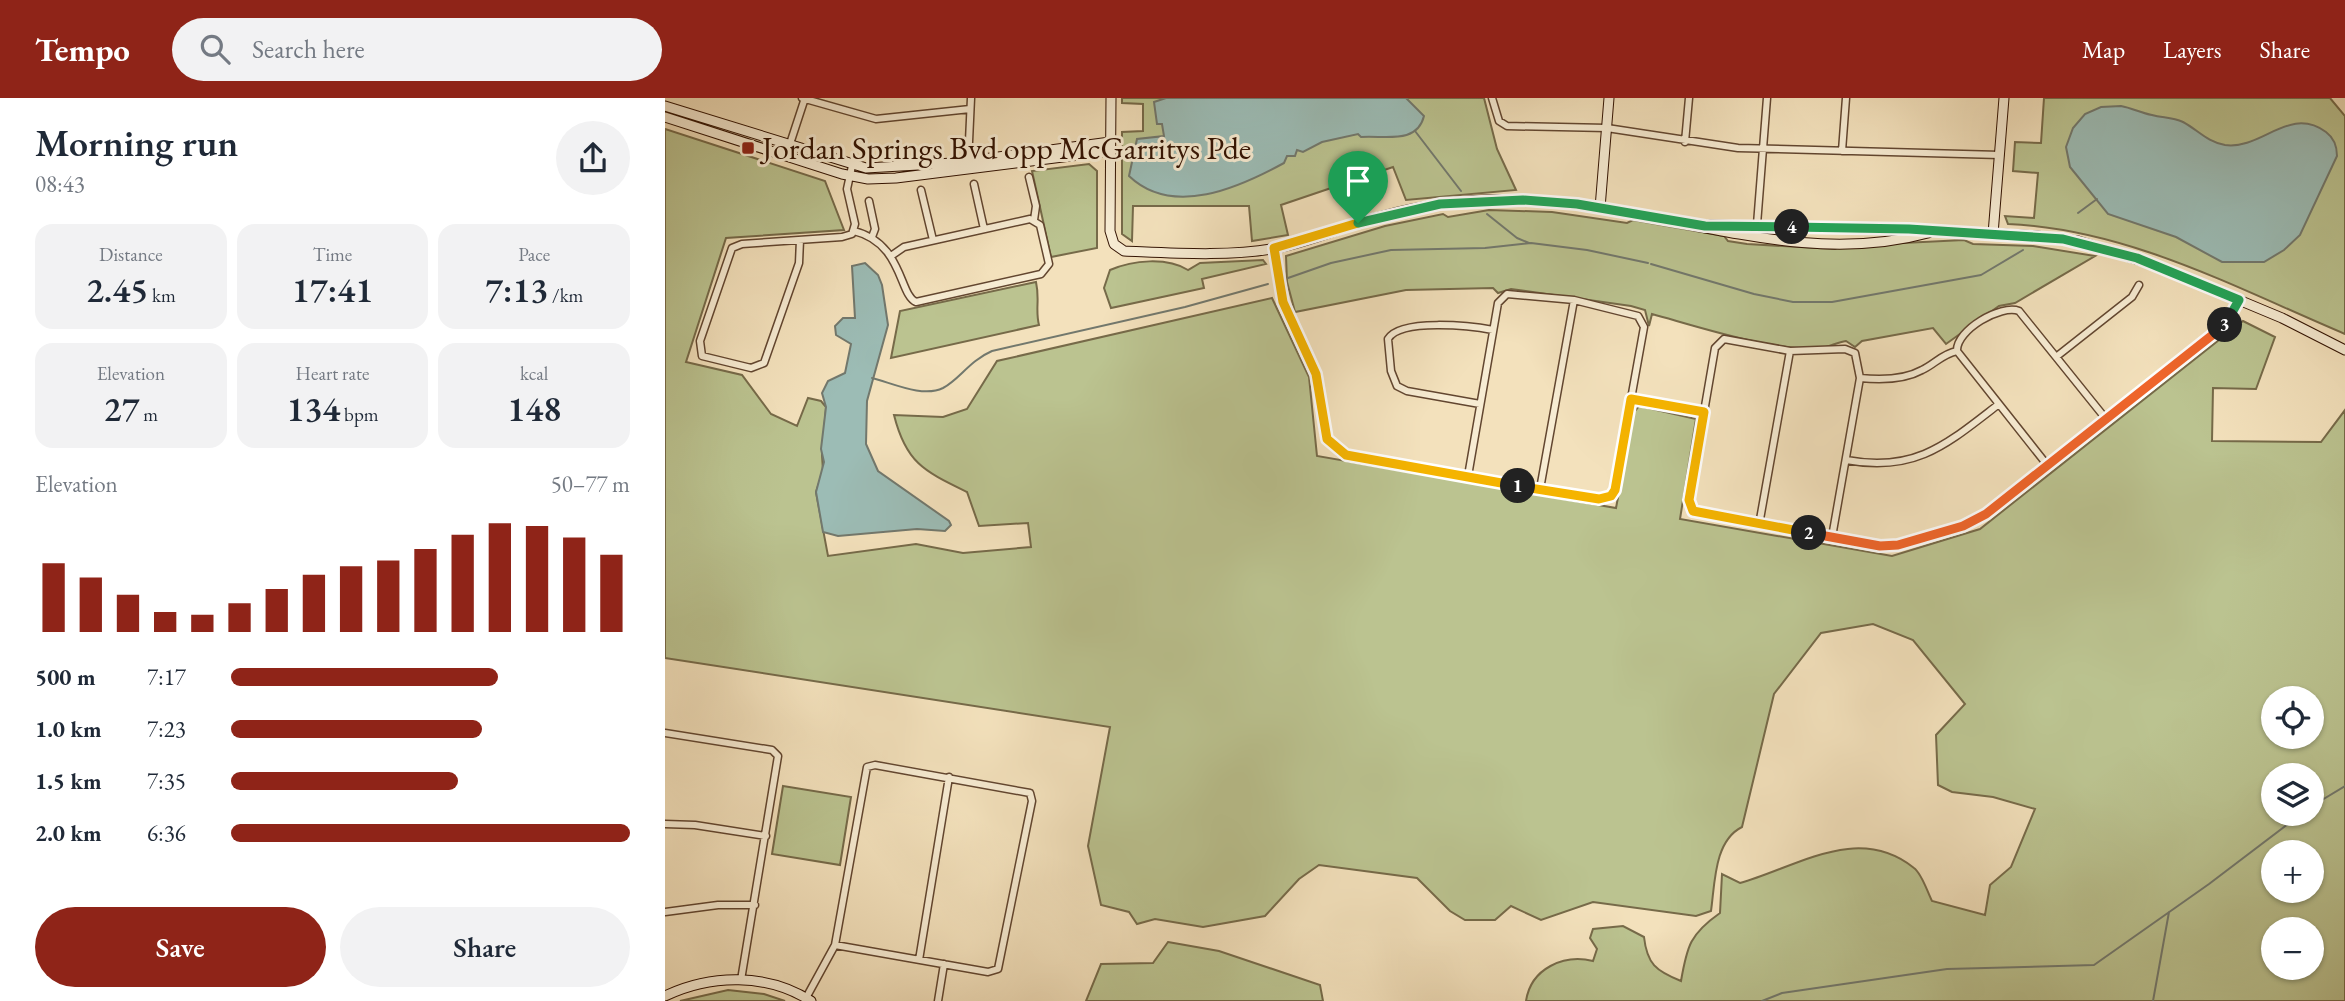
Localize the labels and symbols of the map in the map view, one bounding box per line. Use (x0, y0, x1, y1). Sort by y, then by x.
place label: Jordan Springs Bvd opp McGarritys Pde (759, 127, 1251, 169)
marker: Jordan Springs Bvd opp McGarritys Pde (740, 140, 756, 156)
pin (1328, 151, 1388, 223)
pin: 4 (1775, 209, 1809, 244)
pin: 3 (2207, 308, 2243, 342)
pin: 1 (1501, 468, 1535, 504)
pin: 2 (1791, 516, 1827, 550)

